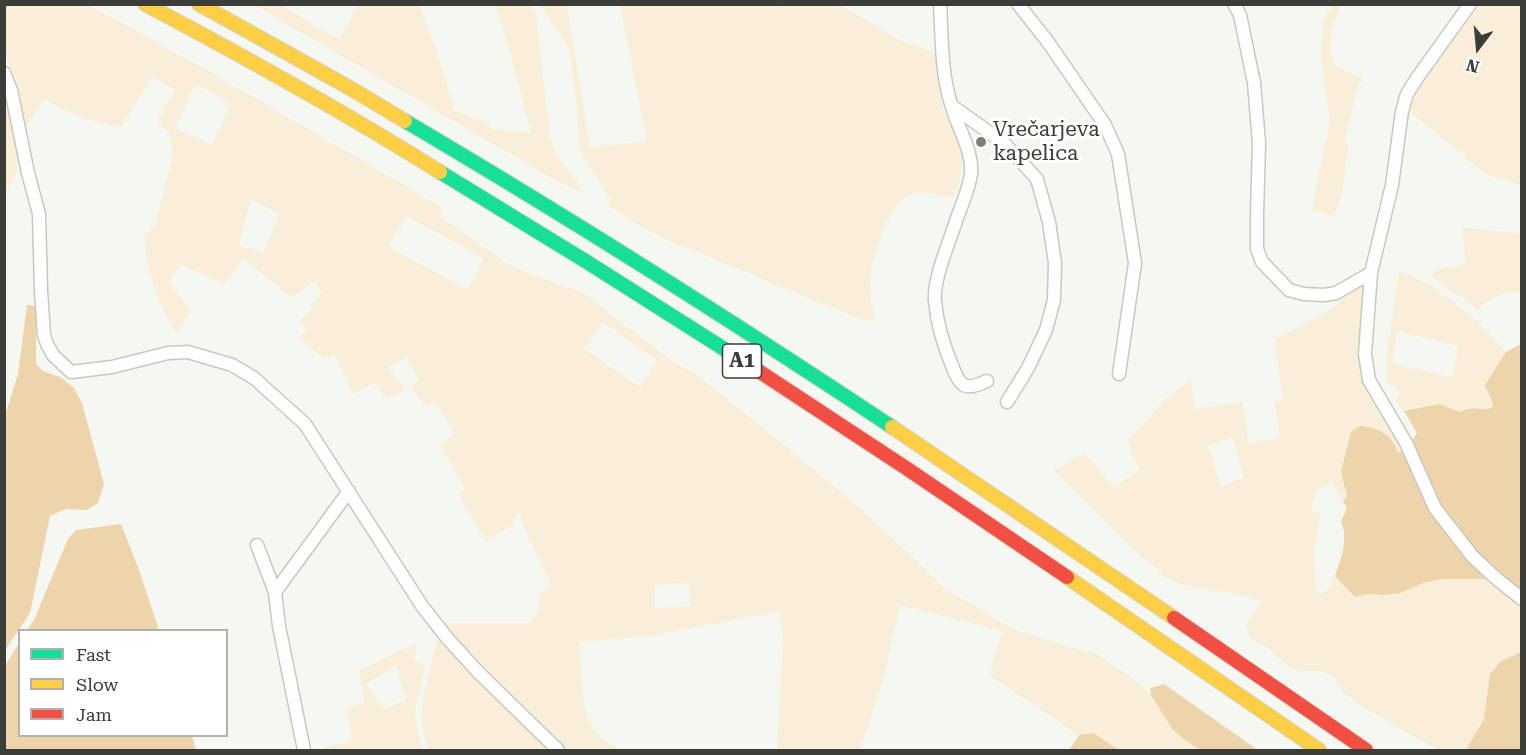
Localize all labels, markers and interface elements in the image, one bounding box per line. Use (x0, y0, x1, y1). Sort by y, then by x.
north arrow (1448, 18, 1508, 78)
text: N (1464, 55, 1481, 77)
place label: Vrečarjeva kapelica (993, 117, 1100, 167)
marker: Vrečarjeva kapelica (974, 135, 988, 149)
road number: A1 (722, 344, 762, 378)
legend (18, 629, 228, 737)
text: Fast (76, 644, 111, 665)
text: Slow (76, 674, 118, 695)
text: Jam (76, 704, 112, 725)

